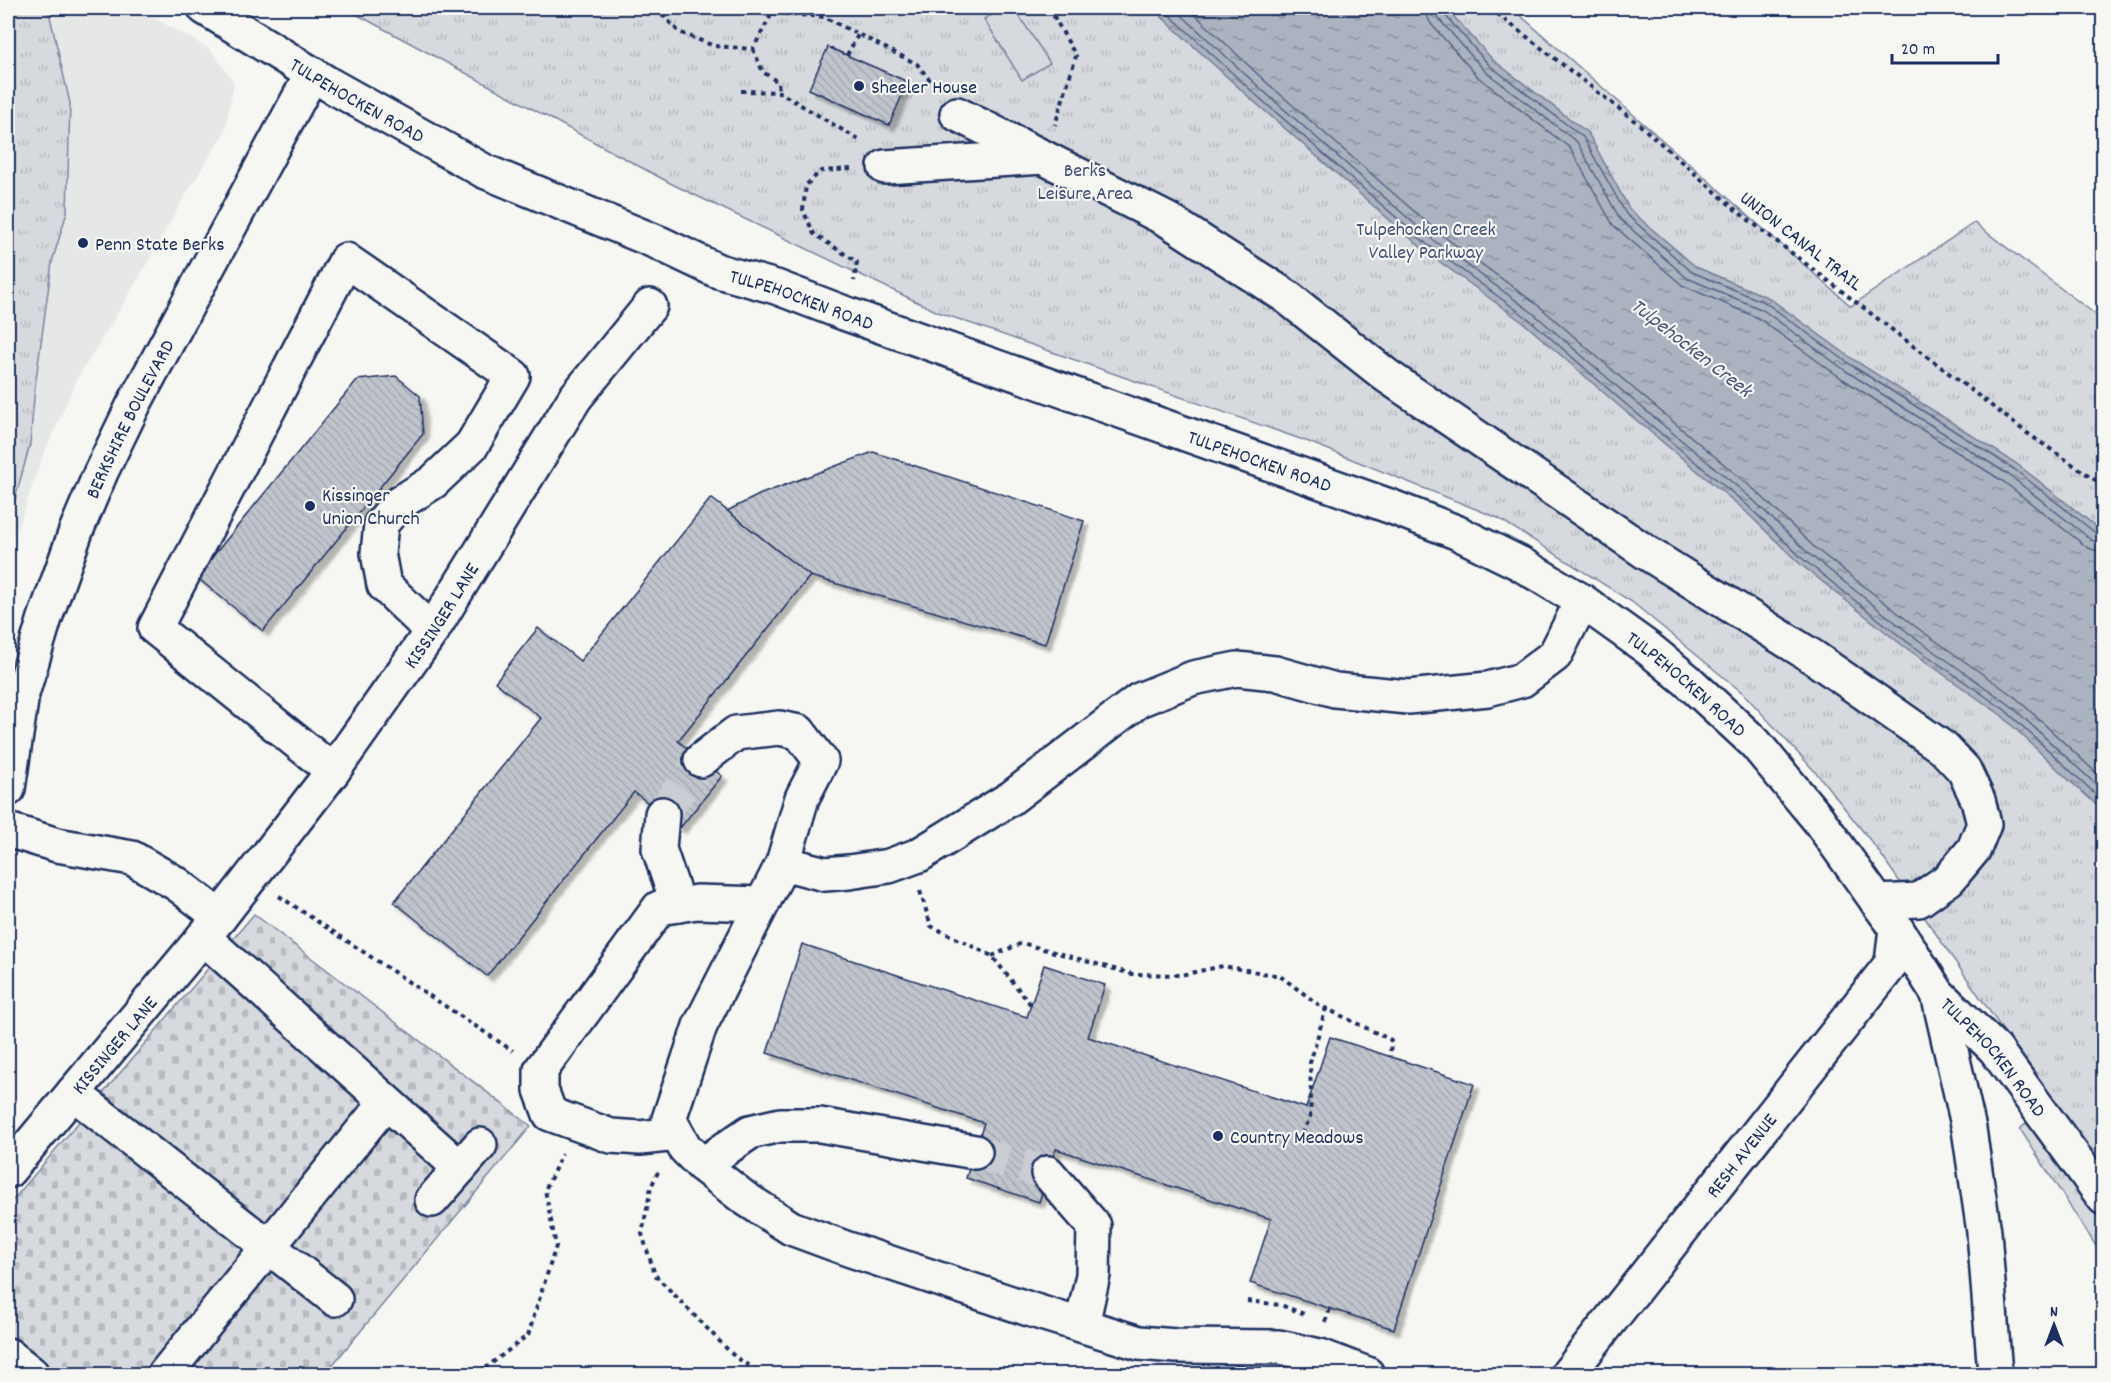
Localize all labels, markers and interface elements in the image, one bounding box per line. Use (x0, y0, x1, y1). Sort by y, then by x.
scale bar (1892, 27, 1998, 65)
text: 20 m (1901, 38, 1935, 63)
street label: TULPEHOCKEN ROAD (283, 52, 428, 152)
place label: Sheeler House (871, 75, 977, 103)
marker: Sheeler House (852, 79, 866, 93)
park label: Berks Leisure Area (1038, 158, 1133, 209)
street label: UNION CANAL TRAIL (1733, 185, 1868, 299)
park label: Tulpehocken Creek Valley Parkway (1356, 217, 1496, 268)
place label: Penn State Berks (95, 232, 225, 260)
marker: Penn State Berks (76, 236, 90, 250)
street label: TULPEHOCKEN ROAD (726, 264, 877, 339)
water label: Tulpehocken Creek (1623, 292, 1759, 408)
street label: BERKSHIRE BOULEVARD (80, 335, 183, 504)
street label: TULPEHOCKEN ROAD (1183, 425, 1335, 501)
place label: Kissinger Union Church (322, 483, 420, 534)
marker: Kissinger Union Church (303, 499, 317, 513)
street label: KISSINGER LANE (399, 558, 488, 675)
street label: TULPEHOCKEN ROAD (1619, 626, 1751, 745)
street label: KISSINGER LANE (67, 991, 165, 1102)
street label: TULPEHOCKEN ROAD (1933, 992, 2051, 1124)
street label: RESH AVENUE (1701, 1109, 1785, 1205)
place label: Country Meadows (1230, 1125, 1364, 1153)
marker: Country Meadows (1211, 1129, 1225, 1143)
north arrow (2024, 1295, 2084, 1355)
text: N (2050, 1301, 2058, 1324)

